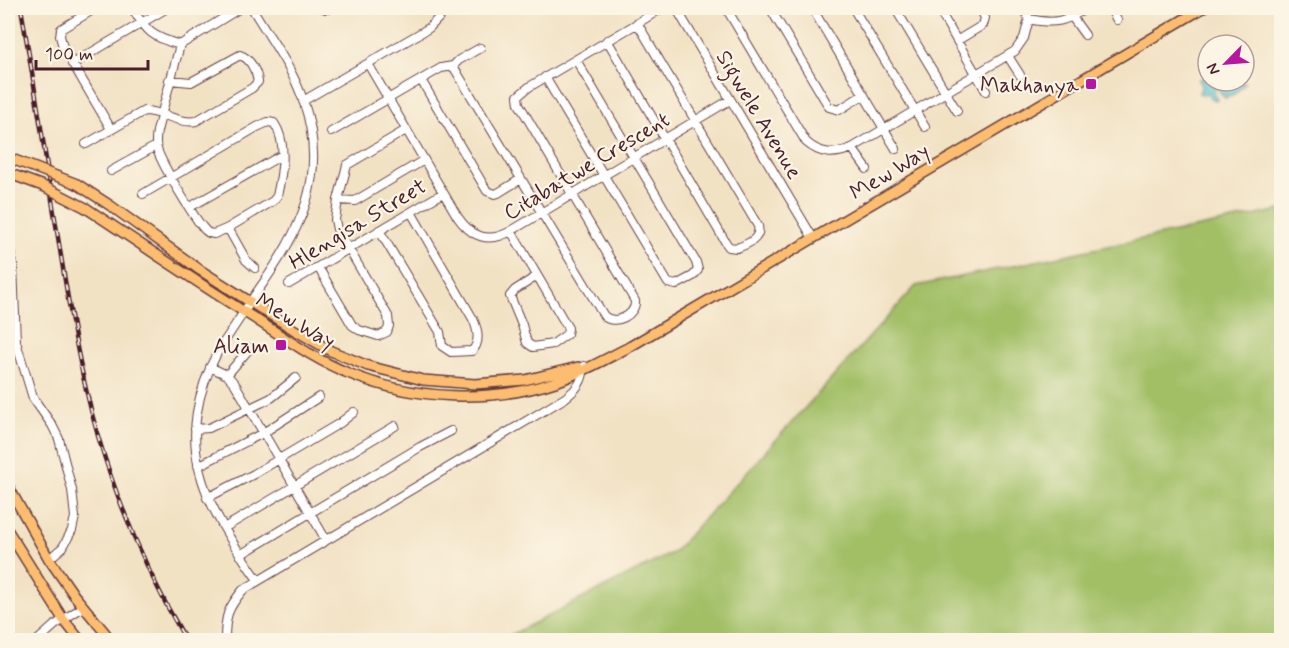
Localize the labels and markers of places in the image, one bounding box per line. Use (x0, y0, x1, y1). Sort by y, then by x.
place label: Makhanya (980, 72, 1080, 100)
marker: Makhanya (1084, 77, 1098, 91)
place label: Aliam (213, 333, 269, 361)
marker: Aliam (274, 338, 288, 352)

